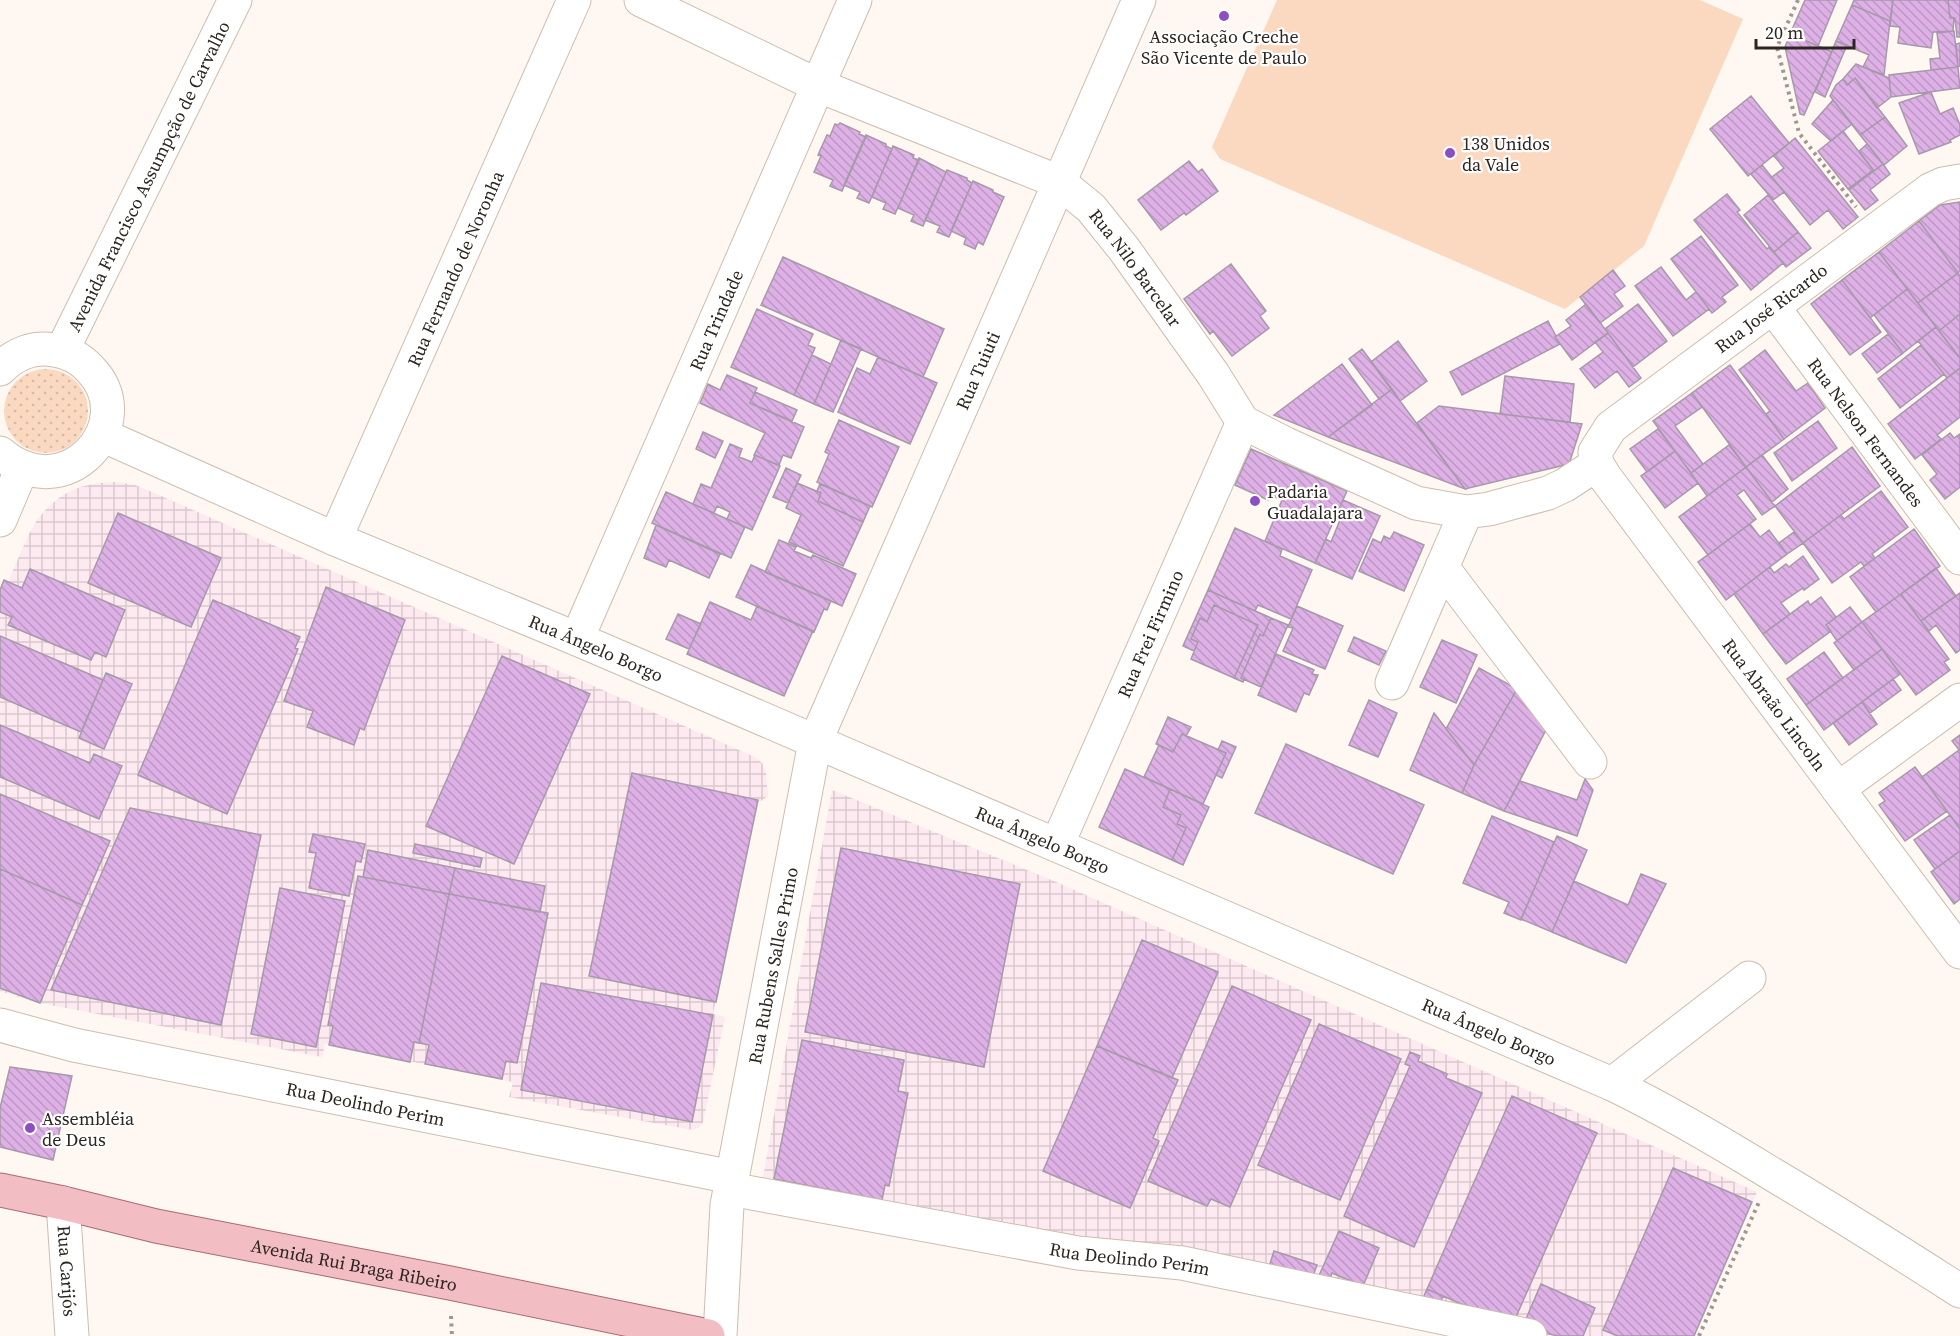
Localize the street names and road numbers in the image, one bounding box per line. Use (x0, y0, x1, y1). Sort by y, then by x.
street label: Avenida Francisco Assumpção de Carvalho (61, 16, 235, 336)
street label: Rua Fernando de Noronha (401, 166, 510, 370)
street label: Rua Nilo Barcelar (1084, 203, 1188, 332)
street label: Rua José Ricardo (1709, 257, 1833, 359)
street label: Rua Trindade (683, 265, 749, 374)
street label: Rua Tuiuti (949, 327, 1005, 413)
street label: Rua Nelson Fernandes (1802, 352, 1930, 512)
street label: Rua Frei Firmino (1111, 566, 1189, 701)
street label: Rua Ângelo Borgo (525, 608, 667, 687)
street label: Rua Abraão Lincoln (1717, 633, 1833, 776)
street label: Rua Ângelo Borgo (972, 799, 1114, 879)
street label: Rua Rubens Salles Primo (742, 865, 803, 1066)
street label: Rua Ângelo Borgo (1418, 991, 1560, 1071)
street label: Rua Deolindo Perim (284, 1075, 447, 1132)
street label: Rua Carijós (52, 1224, 83, 1318)
street label: Avenida Rui Braga Ribeiro (249, 1232, 460, 1297)
street label: Rua Deolindo Perim (1048, 1236, 1213, 1281)

